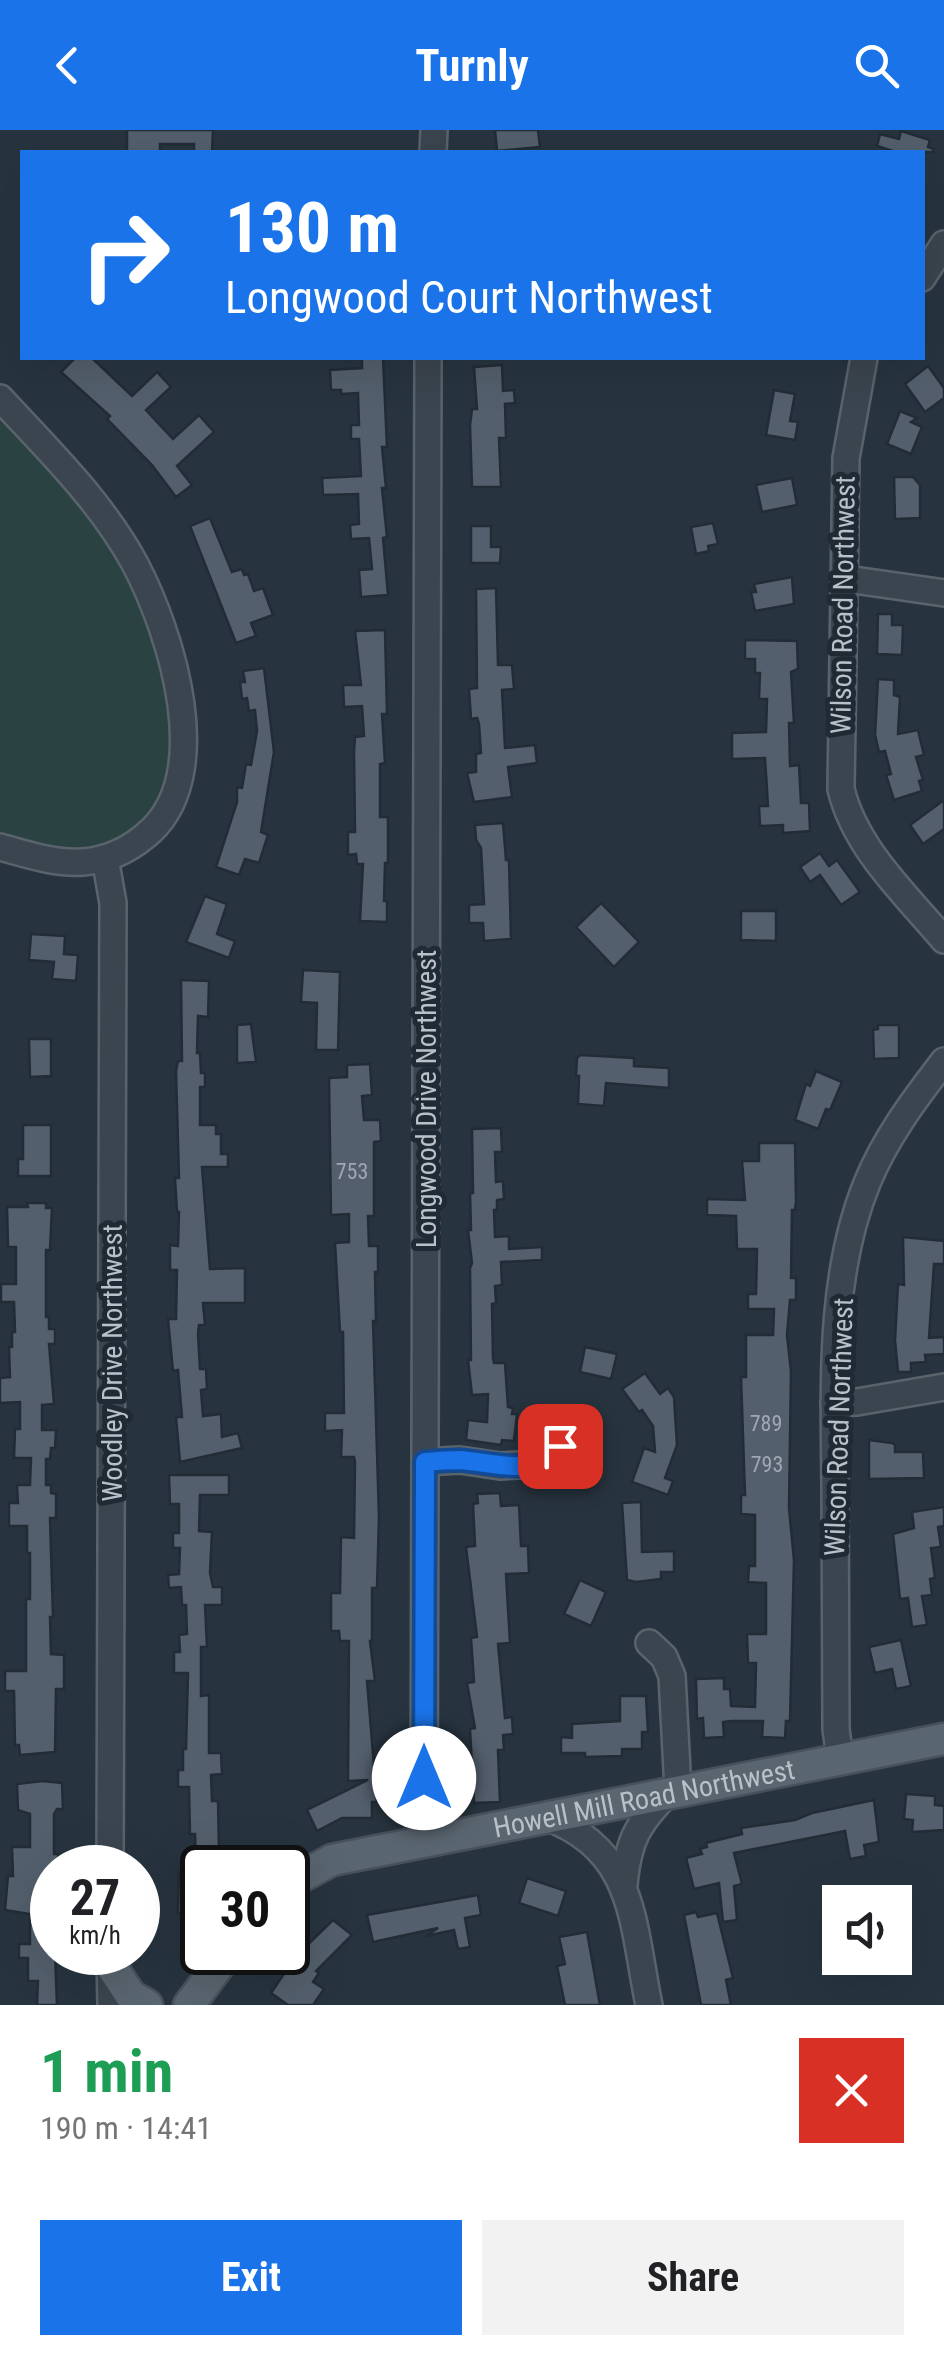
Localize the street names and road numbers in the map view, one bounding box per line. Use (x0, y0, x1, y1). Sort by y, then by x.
street label: Wilson Road Northwest (824, 476, 862, 734)
street label: Longwood Drive Northwest (410, 950, 443, 1248)
street label: Woodley Drive Northwest (96, 1224, 129, 1502)
street label: Wilson Road Northwest (818, 1297, 860, 1557)
street label: Howell Mill Road Northwest (490, 1752, 797, 1844)

